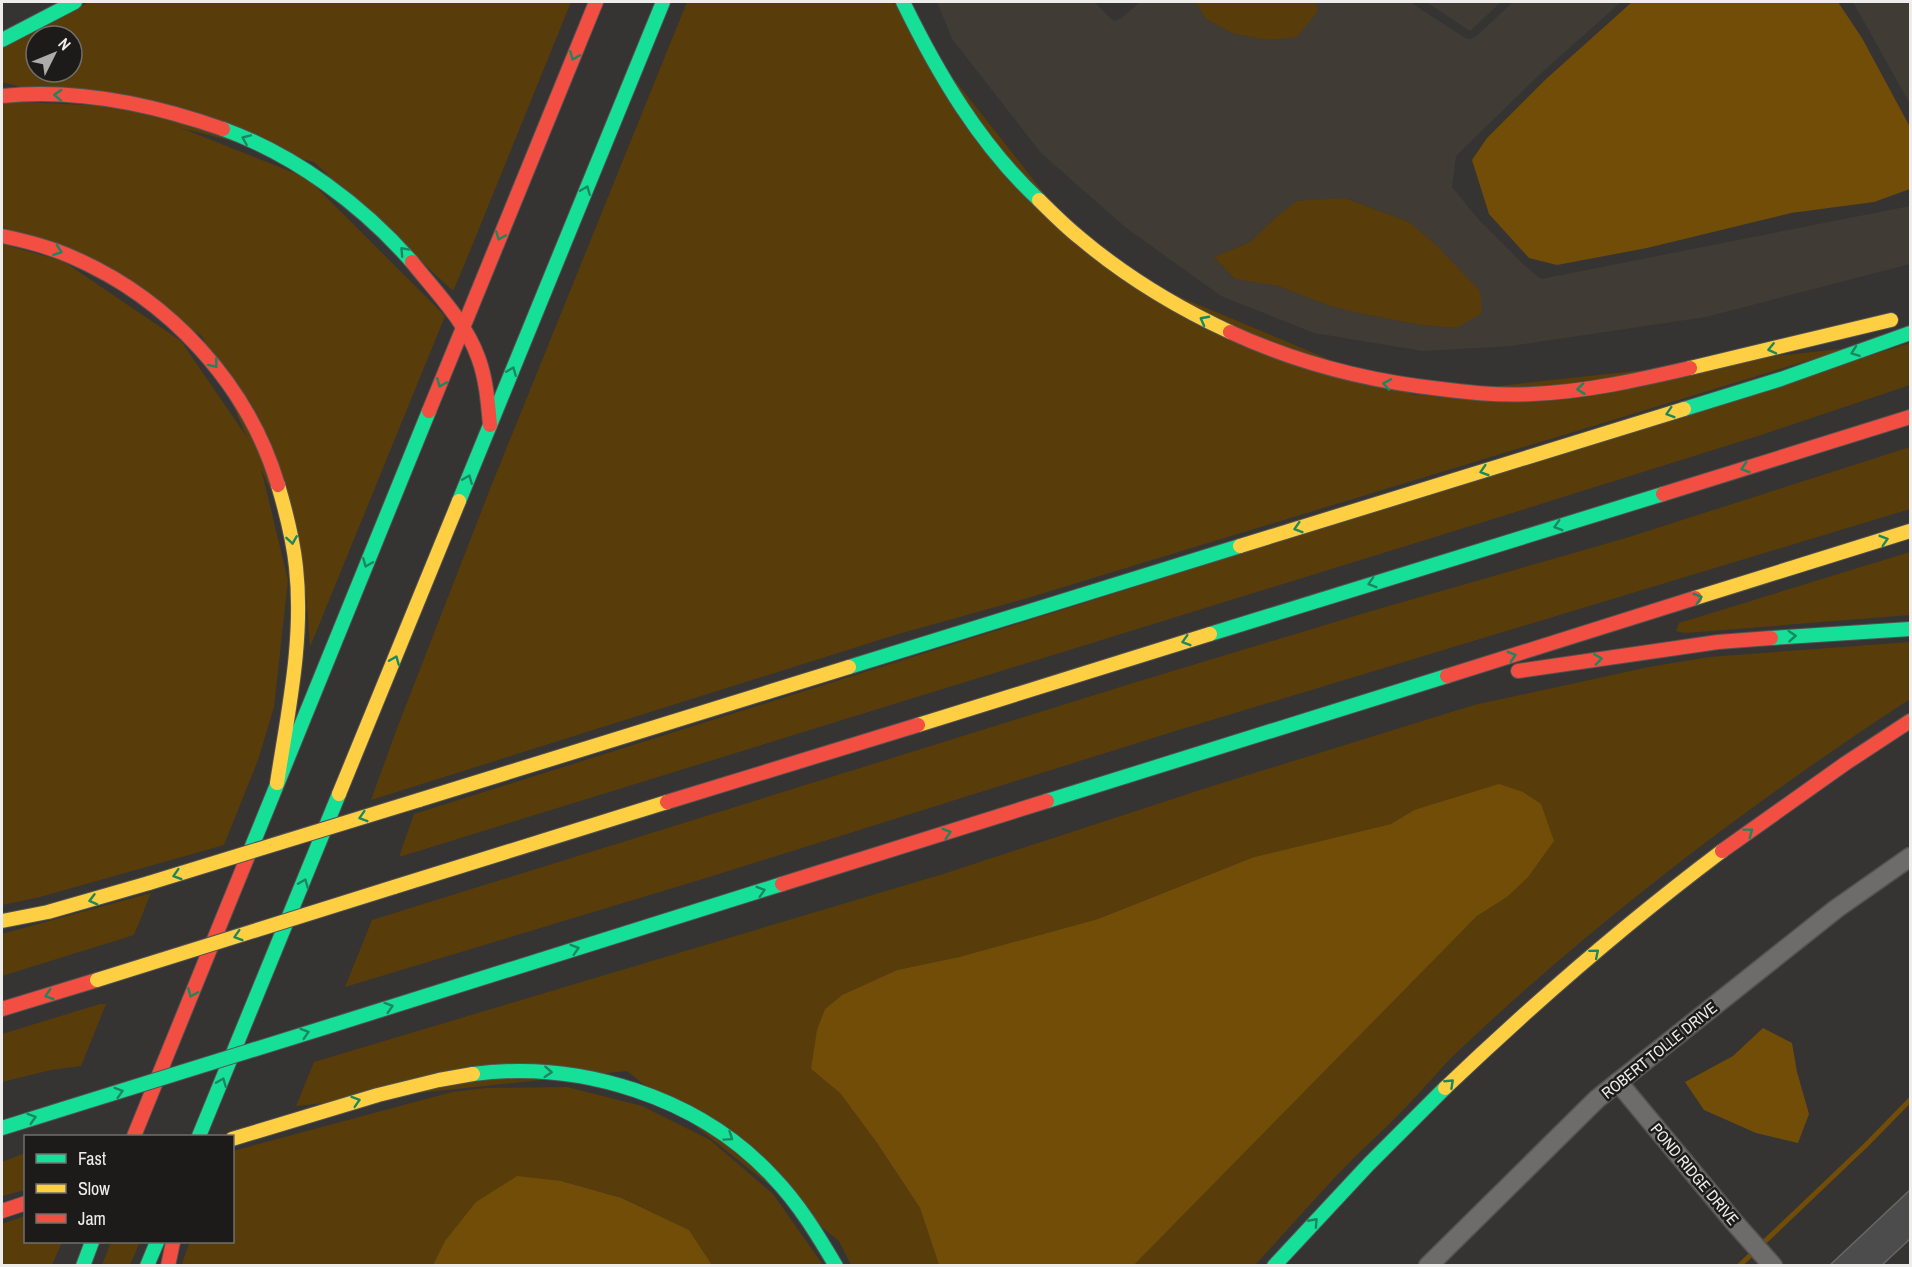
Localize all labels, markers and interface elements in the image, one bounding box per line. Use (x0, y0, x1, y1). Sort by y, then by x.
north arrow (24, 24, 84, 84)
text: N (54, 33, 76, 55)
one-way arrow (569, 49, 581, 60)
one-way arrow (53, 88, 62, 101)
one-way arrow (241, 134, 252, 146)
one-way arrow (579, 186, 591, 197)
one-way arrow (495, 230, 507, 241)
one-way arrow (52, 244, 63, 257)
one-way arrow (400, 248, 411, 258)
one-way arrow (1199, 316, 1210, 327)
one-way arrow (1767, 341, 1777, 354)
one-way arrow (1851, 345, 1861, 358)
one-way arrow (207, 357, 218, 368)
one-way arrow (505, 366, 517, 377)
one-way arrow (436, 376, 448, 387)
one-way arrow (1383, 378, 1392, 390)
one-way arrow (1577, 383, 1586, 395)
one-way arrow (1665, 406, 1676, 418)
one-way arrow (1740, 461, 1751, 473)
one-way arrow (1479, 464, 1490, 476)
one-way arrow (461, 475, 473, 486)
one-way arrow (1554, 519, 1564, 531)
one-way arrow (1293, 521, 1303, 533)
one-way arrow (1878, 534, 1889, 547)
one-way arrow (286, 535, 298, 545)
one-way arrow (362, 557, 374, 568)
one-way arrow (1367, 576, 1378, 589)
one-way arrow (1692, 593, 1703, 605)
one-way arrow (1787, 630, 1796, 643)
one-way arrow (1181, 634, 1192, 646)
one-way arrow (1506, 651, 1517, 663)
one-way arrow (1594, 654, 1603, 666)
one-way arrow (388, 655, 400, 666)
one-way arrow (358, 810, 369, 822)
one-way arrow (941, 827, 952, 840)
one-way arrow (1742, 828, 1753, 839)
one-way arrow (172, 867, 183, 880)
one-way arrow (297, 878, 309, 889)
one-way arrow (755, 886, 766, 898)
one-way arrow (88, 893, 99, 905)
one-way arrow (233, 928, 244, 941)
one-way arrow (569, 944, 580, 956)
one-way arrow (1589, 949, 1600, 960)
one-way arrow (44, 987, 55, 1000)
one-way arrow (187, 987, 199, 998)
street label: ROBERT TOLLE DRIVE (1597, 997, 1721, 1103)
one-way arrow (383, 1002, 394, 1014)
one-way arrow (299, 1028, 310, 1041)
one-way arrow (544, 1065, 553, 1078)
one-way arrow (215, 1078, 227, 1089)
one-way arrow (1444, 1079, 1454, 1090)
one-way arrow (113, 1086, 124, 1099)
one-way arrow (350, 1096, 361, 1108)
one-way arrow (26, 1113, 37, 1125)
street label: POND RIDGE DRIVE (1646, 1118, 1744, 1230)
one-way arrow (723, 1130, 733, 1142)
legend (24, 1135, 234, 1243)
text: Fast (78, 1146, 106, 1171)
text: Slow (78, 1176, 110, 1201)
text: Jam (78, 1206, 106, 1231)
one-way arrow (1307, 1218, 1318, 1229)

